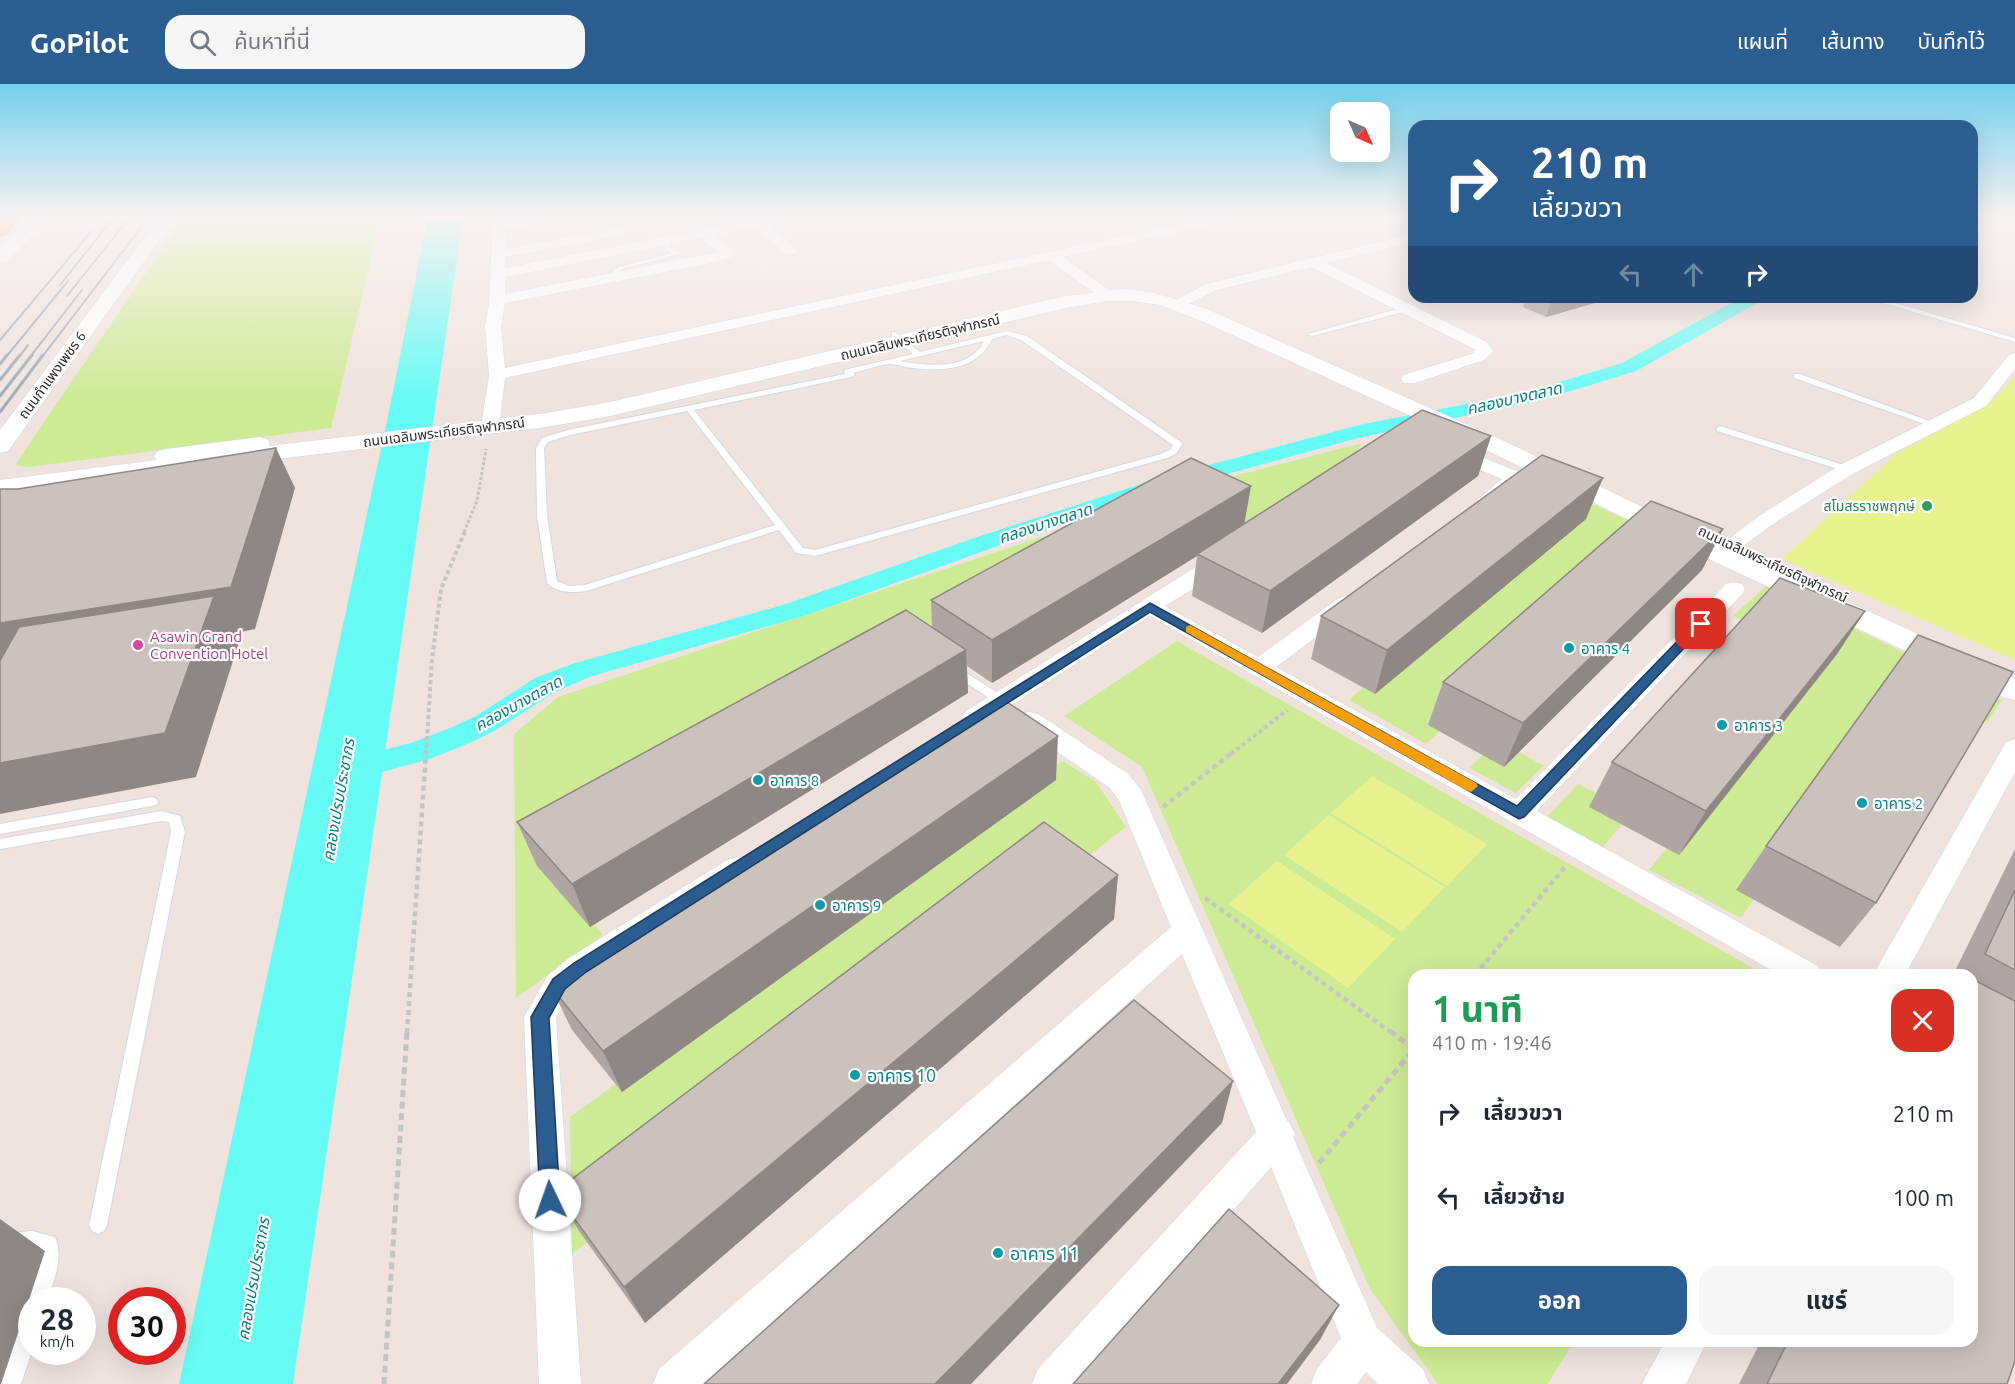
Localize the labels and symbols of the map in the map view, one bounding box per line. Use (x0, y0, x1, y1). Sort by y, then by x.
north arrow (1330, 102, 1390, 162)
street label: ถนนเฉลิมพระเกียรติจุฬาภรณ์ (839, 311, 1001, 364)
street label: ถนนกำแพงเพชร 6 (15, 328, 89, 422)
water label: คลองบางตลาด (1465, 378, 1564, 418)
street label: ถนนเฉลิมพระเกียรติจุฬาภรณ์ (362, 414, 526, 451)
place label: สโมสรราชพฤกษ์ (1824, 498, 1915, 514)
water label: คลองบางตลาด (996, 499, 1095, 547)
marker: สโมสรราชพฤกษ์ (1920, 499, 1934, 513)
street label: ถนนเฉลิมพระเกียรติจุฬาภรณ์ (1695, 522, 1850, 607)
pin (1675, 598, 1726, 649)
place label: Asawin Grand Convention Hotel (150, 628, 268, 662)
marker: Asawin Grand Convention Hotel (131, 638, 145, 652)
place label: อาคาร 4 (1581, 640, 1630, 657)
marker: อาคาร 4 (1562, 641, 1576, 655)
water label: คลองบางตลาด (471, 671, 566, 734)
place label: อาคาร 3 (1734, 717, 1783, 734)
marker: อาคาร 3 (1715, 718, 1729, 732)
water label: คลองเปรมประชากร (318, 736, 358, 863)
place label: อาคาร 8 (770, 772, 819, 789)
marker: อาคาร 8 (751, 773, 765, 787)
place label: อาคาร 2 (1874, 795, 1923, 812)
marker: อาคาร 2 (1855, 796, 1869, 810)
place label: อาคาร 9 (832, 897, 881, 914)
marker: อาคาร 9 (813, 898, 827, 912)
place label: อาคาร 10 (867, 1065, 936, 1085)
marker: อาคาร 10 (848, 1068, 862, 1082)
position arrow (518, 1168, 582, 1232)
water label: คลองเปรมประชากร (233, 1215, 273, 1342)
place label: อาคาร 11 (1010, 1243, 1079, 1263)
marker: อาคาร 11 (991, 1246, 1005, 1260)
speed limit sign: 30 (108, 1287, 186, 1365)

